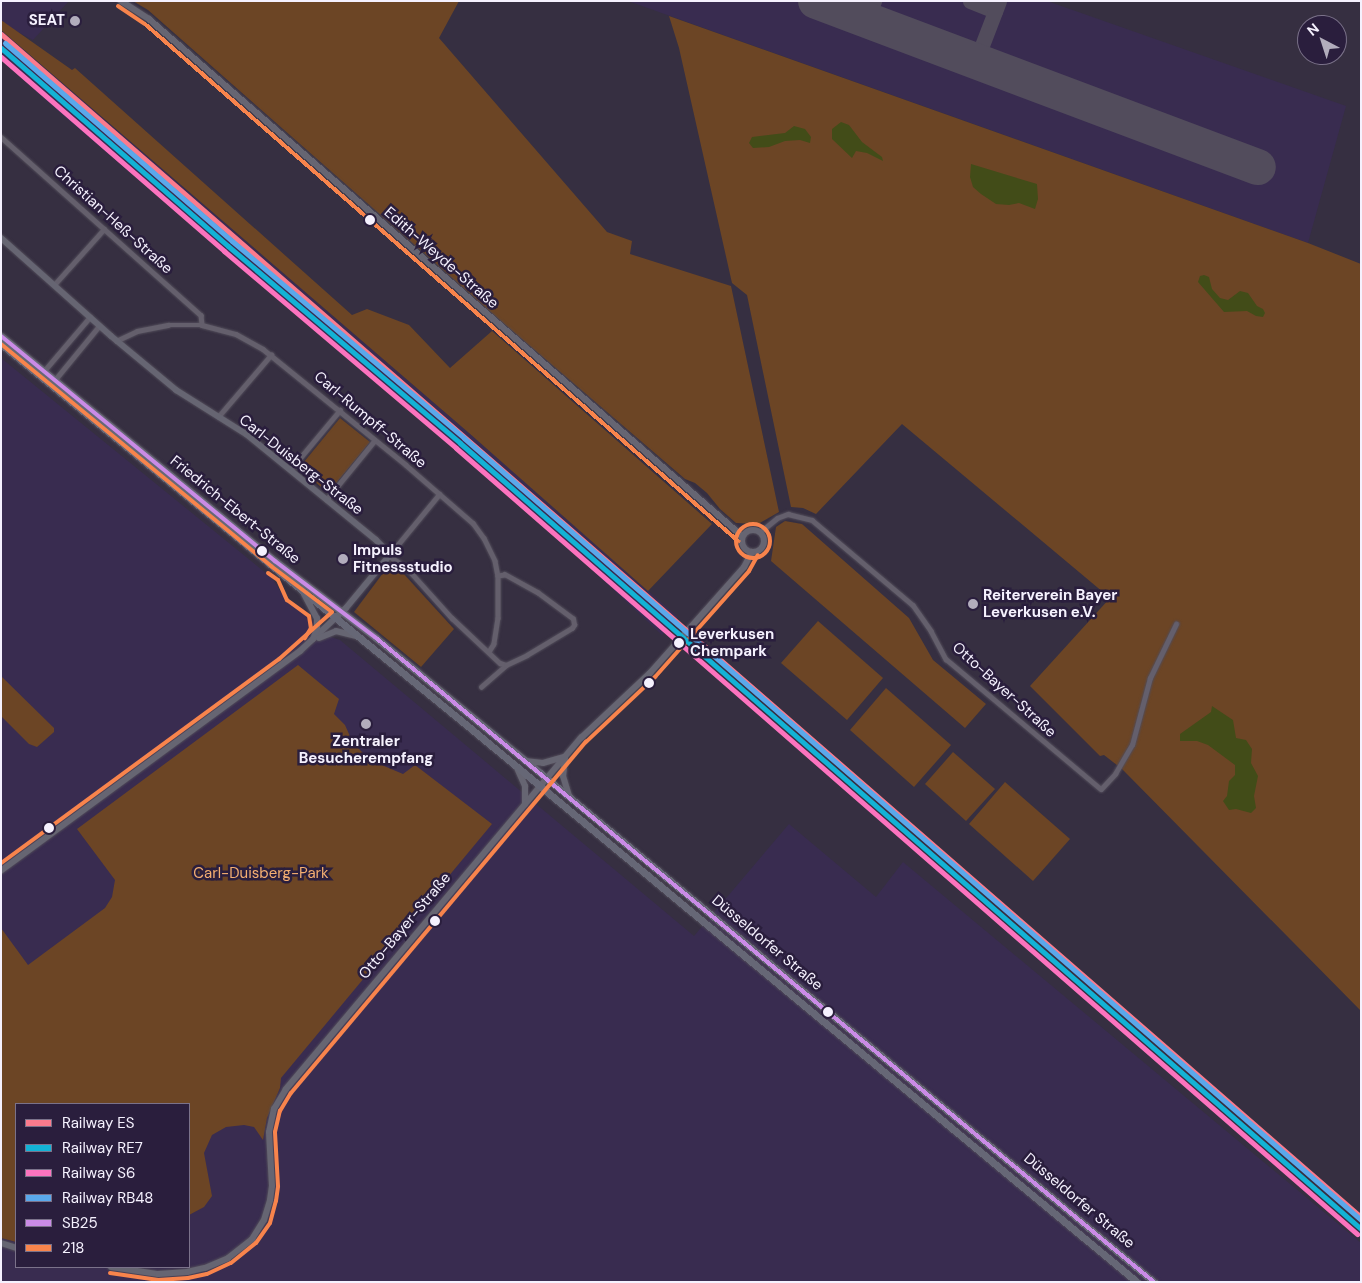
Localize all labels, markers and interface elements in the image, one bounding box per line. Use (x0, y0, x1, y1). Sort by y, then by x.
place label: SEAT (29, 12, 65, 30)
marker: SEAT (69, 15, 81, 27)
north arrow (1297, 15, 1347, 65)
text: N (1303, 19, 1323, 39)
street label: Christian-Heß-Straße (50, 162, 176, 278)
street label: Edith-Weyde-Straße (380, 203, 502, 313)
unlabelled marker (365, 215, 375, 225)
street label: Carl-Rumpff-Straße (310, 368, 430, 472)
street label: Carl-Duisberg-Straße (235, 411, 367, 519)
street label: Friedrich-Ebert-Straße (166, 452, 304, 568)
place label: Impuls Fitnessstudio (353, 541, 453, 576)
unlabelled marker (257, 546, 267, 556)
marker: Impuls Fitnessstudio (337, 553, 349, 565)
place label: Reiterverein Bayer Leverkusen e.V. (983, 586, 1117, 621)
marker: Reiterverein Bayer Leverkusen e.V. (967, 598, 979, 610)
place label: Leverkusen Chempark (690, 625, 774, 660)
marker: Leverkusen Chempark (672, 636, 686, 650)
street label: Otto-Bayer-Straße (948, 639, 1060, 741)
unlabelled marker (644, 678, 654, 688)
marker: Zentraler Besucherempfang (360, 718, 372, 730)
place label: Zentraler Besucherempfang (299, 732, 433, 767)
unlabelled marker (44, 823, 54, 833)
park label: Carl-Duisberg-Park (193, 865, 329, 883)
street label: Otto-Bayer-Straße (355, 869, 455, 983)
street label: Düsseldorfer Straße (708, 891, 826, 995)
unlabelled marker (430, 916, 440, 926)
unlabelled marker (823, 1007, 833, 1017)
legend (15, 1103, 190, 1268)
text: Railway ES (62, 1113, 134, 1133)
text: Railway RE7 (62, 1138, 143, 1158)
street label: Düsseldorfer Straße (1020, 1149, 1138, 1253)
text: Railway S6 (62, 1163, 135, 1183)
text: Railway RB48 (62, 1188, 153, 1208)
text: SB25 (62, 1213, 98, 1233)
text: 218 (62, 1238, 84, 1258)

